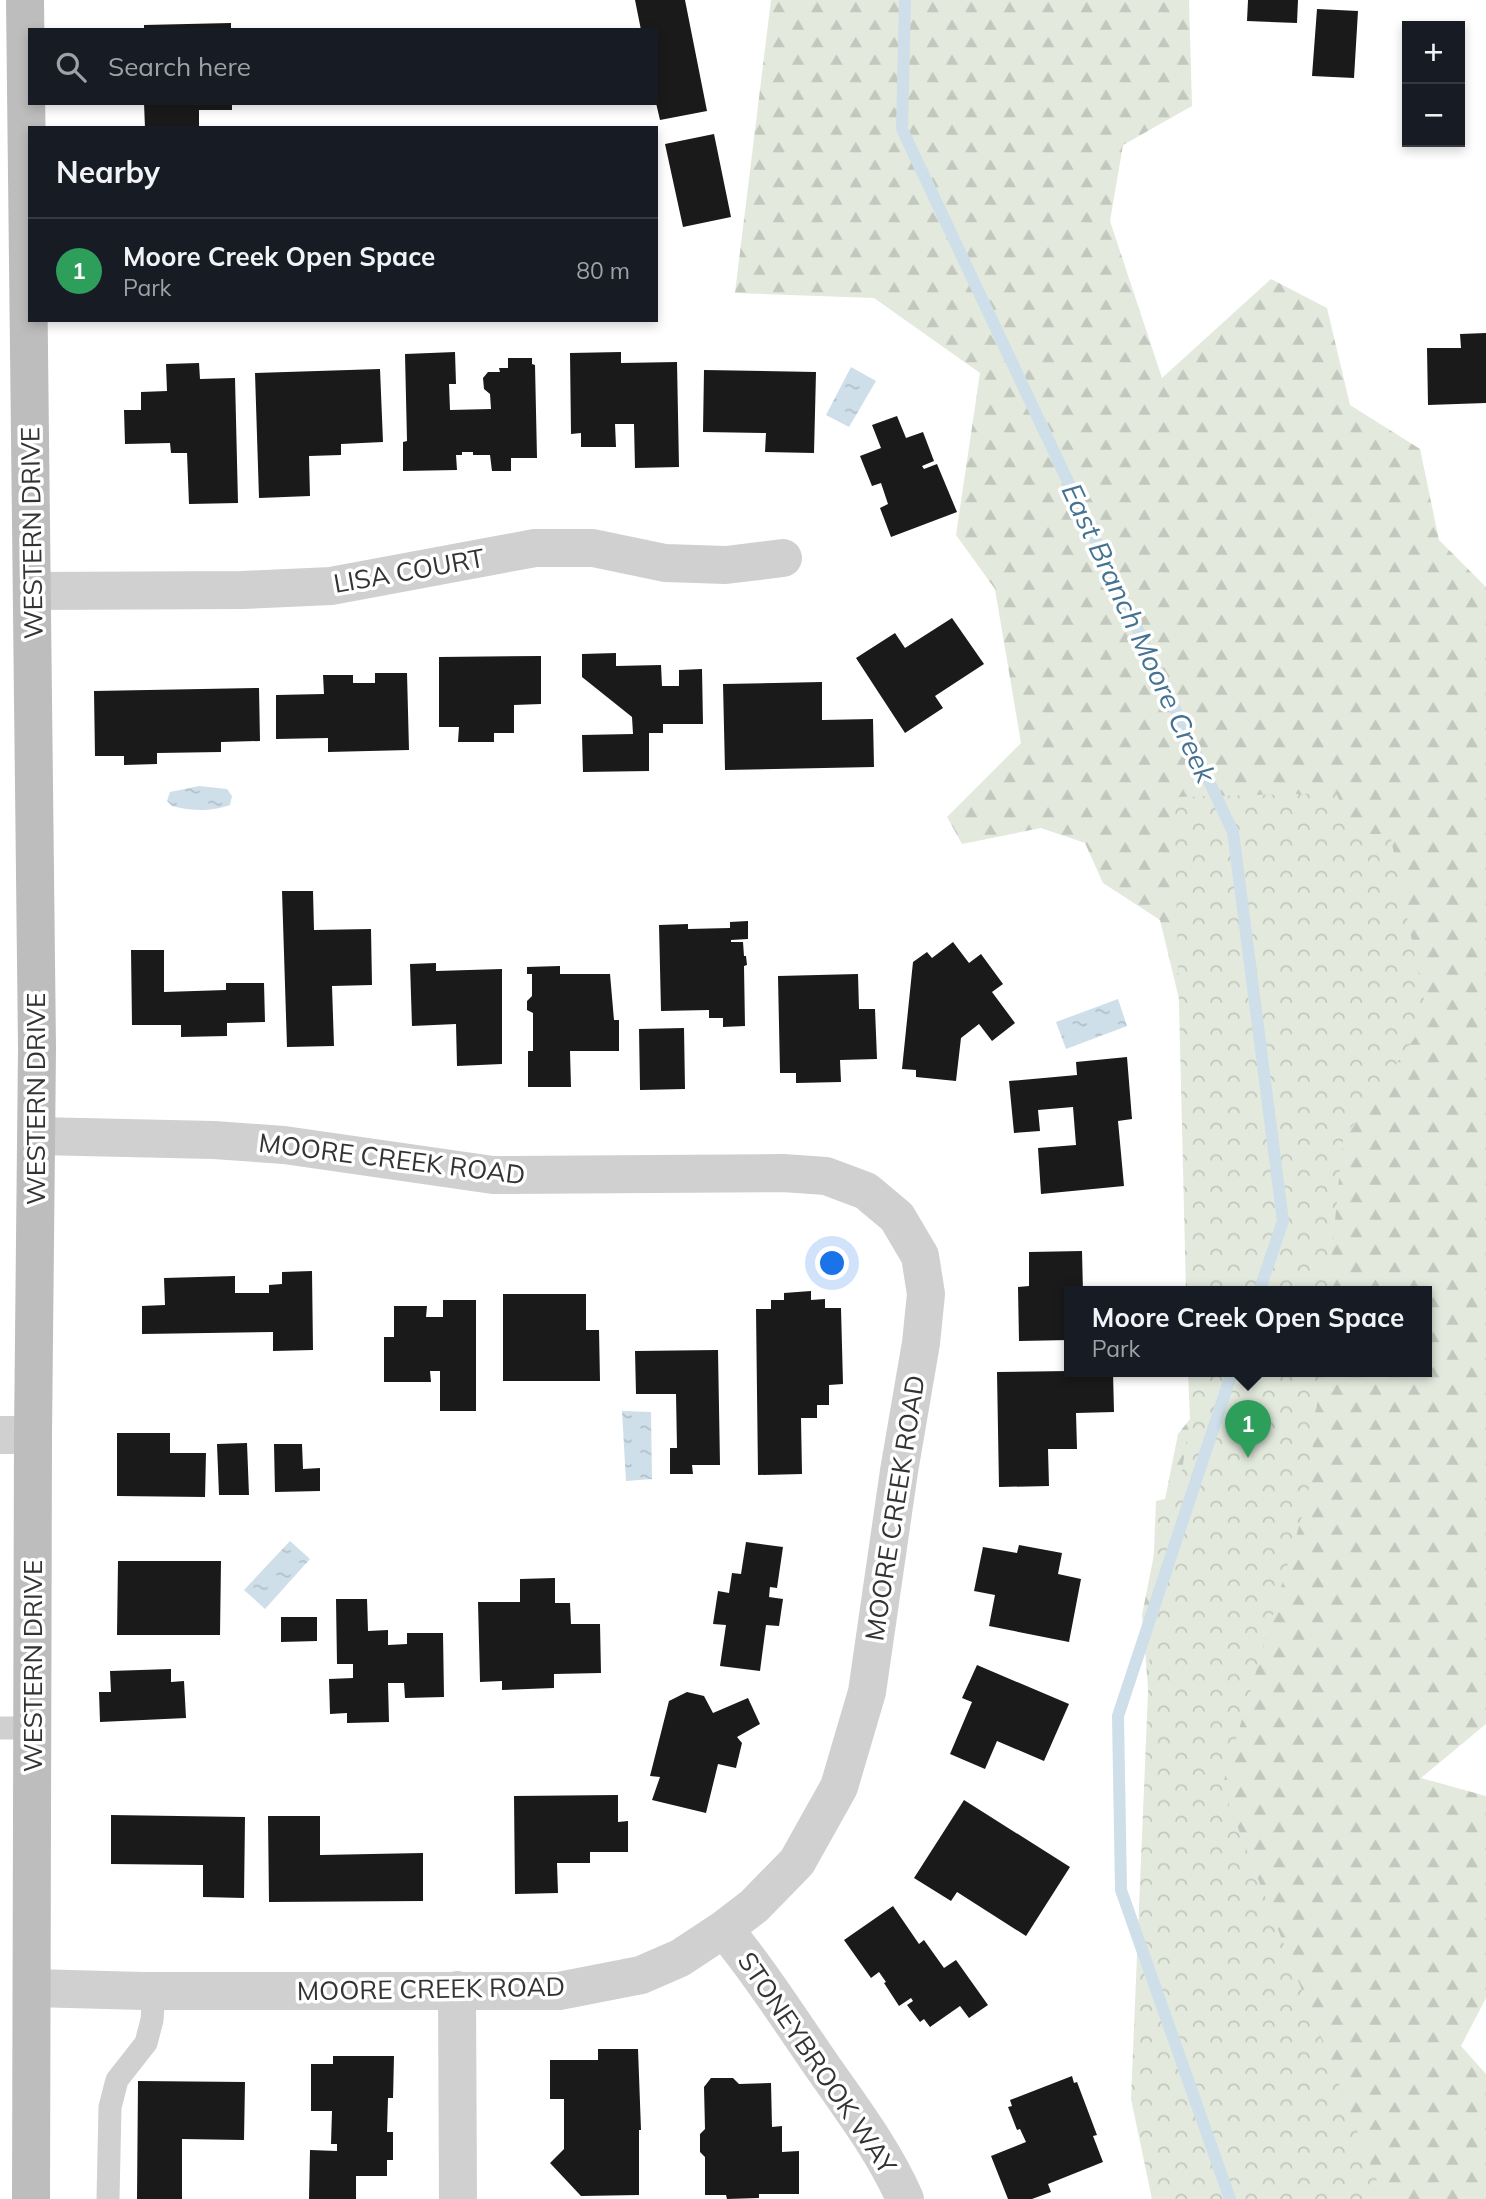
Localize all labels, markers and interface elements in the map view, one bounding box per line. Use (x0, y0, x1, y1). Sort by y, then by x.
map controls (1402, 21, 1465, 147)
button: + (1402, 21, 1465, 84)
search box (28, 28, 658, 105)
icon: search (52, 48, 90, 86)
text: Search here (108, 50, 251, 83)
button: − (1402, 84, 1465, 147)
text: Nearby (56, 153, 160, 191)
text: Moore Creek Open Space (123, 240, 435, 273)
text: 1 (72, 256, 86, 285)
text: 80 m (576, 256, 630, 285)
text: Park (123, 273, 171, 302)
street label: WESTERN DRIVE (13, 426, 50, 640)
water label: East Branch Moore Creek (1055, 478, 1225, 789)
street label: LISA COURT (331, 541, 487, 600)
street label: WESTERN DRIVE (19, 993, 52, 1205)
street label: MOORE CREEK ROAD (257, 1126, 527, 1191)
your location (815, 1246, 849, 1280)
popup (1064, 1286, 1432, 1377)
text: Moore Creek Open Space (1092, 1301, 1404, 1334)
text: Park (1092, 1334, 1140, 1363)
street label: MOORE CREEK ROAD (857, 1373, 932, 1643)
pin: 1 (1225, 1400, 1271, 1458)
street label: WESTERN DRIVE (16, 1560, 49, 1772)
street label: STONEYBROOK WAY (731, 1945, 905, 2181)
street label: MOORE CREEK ROAD (297, 1970, 565, 2007)

